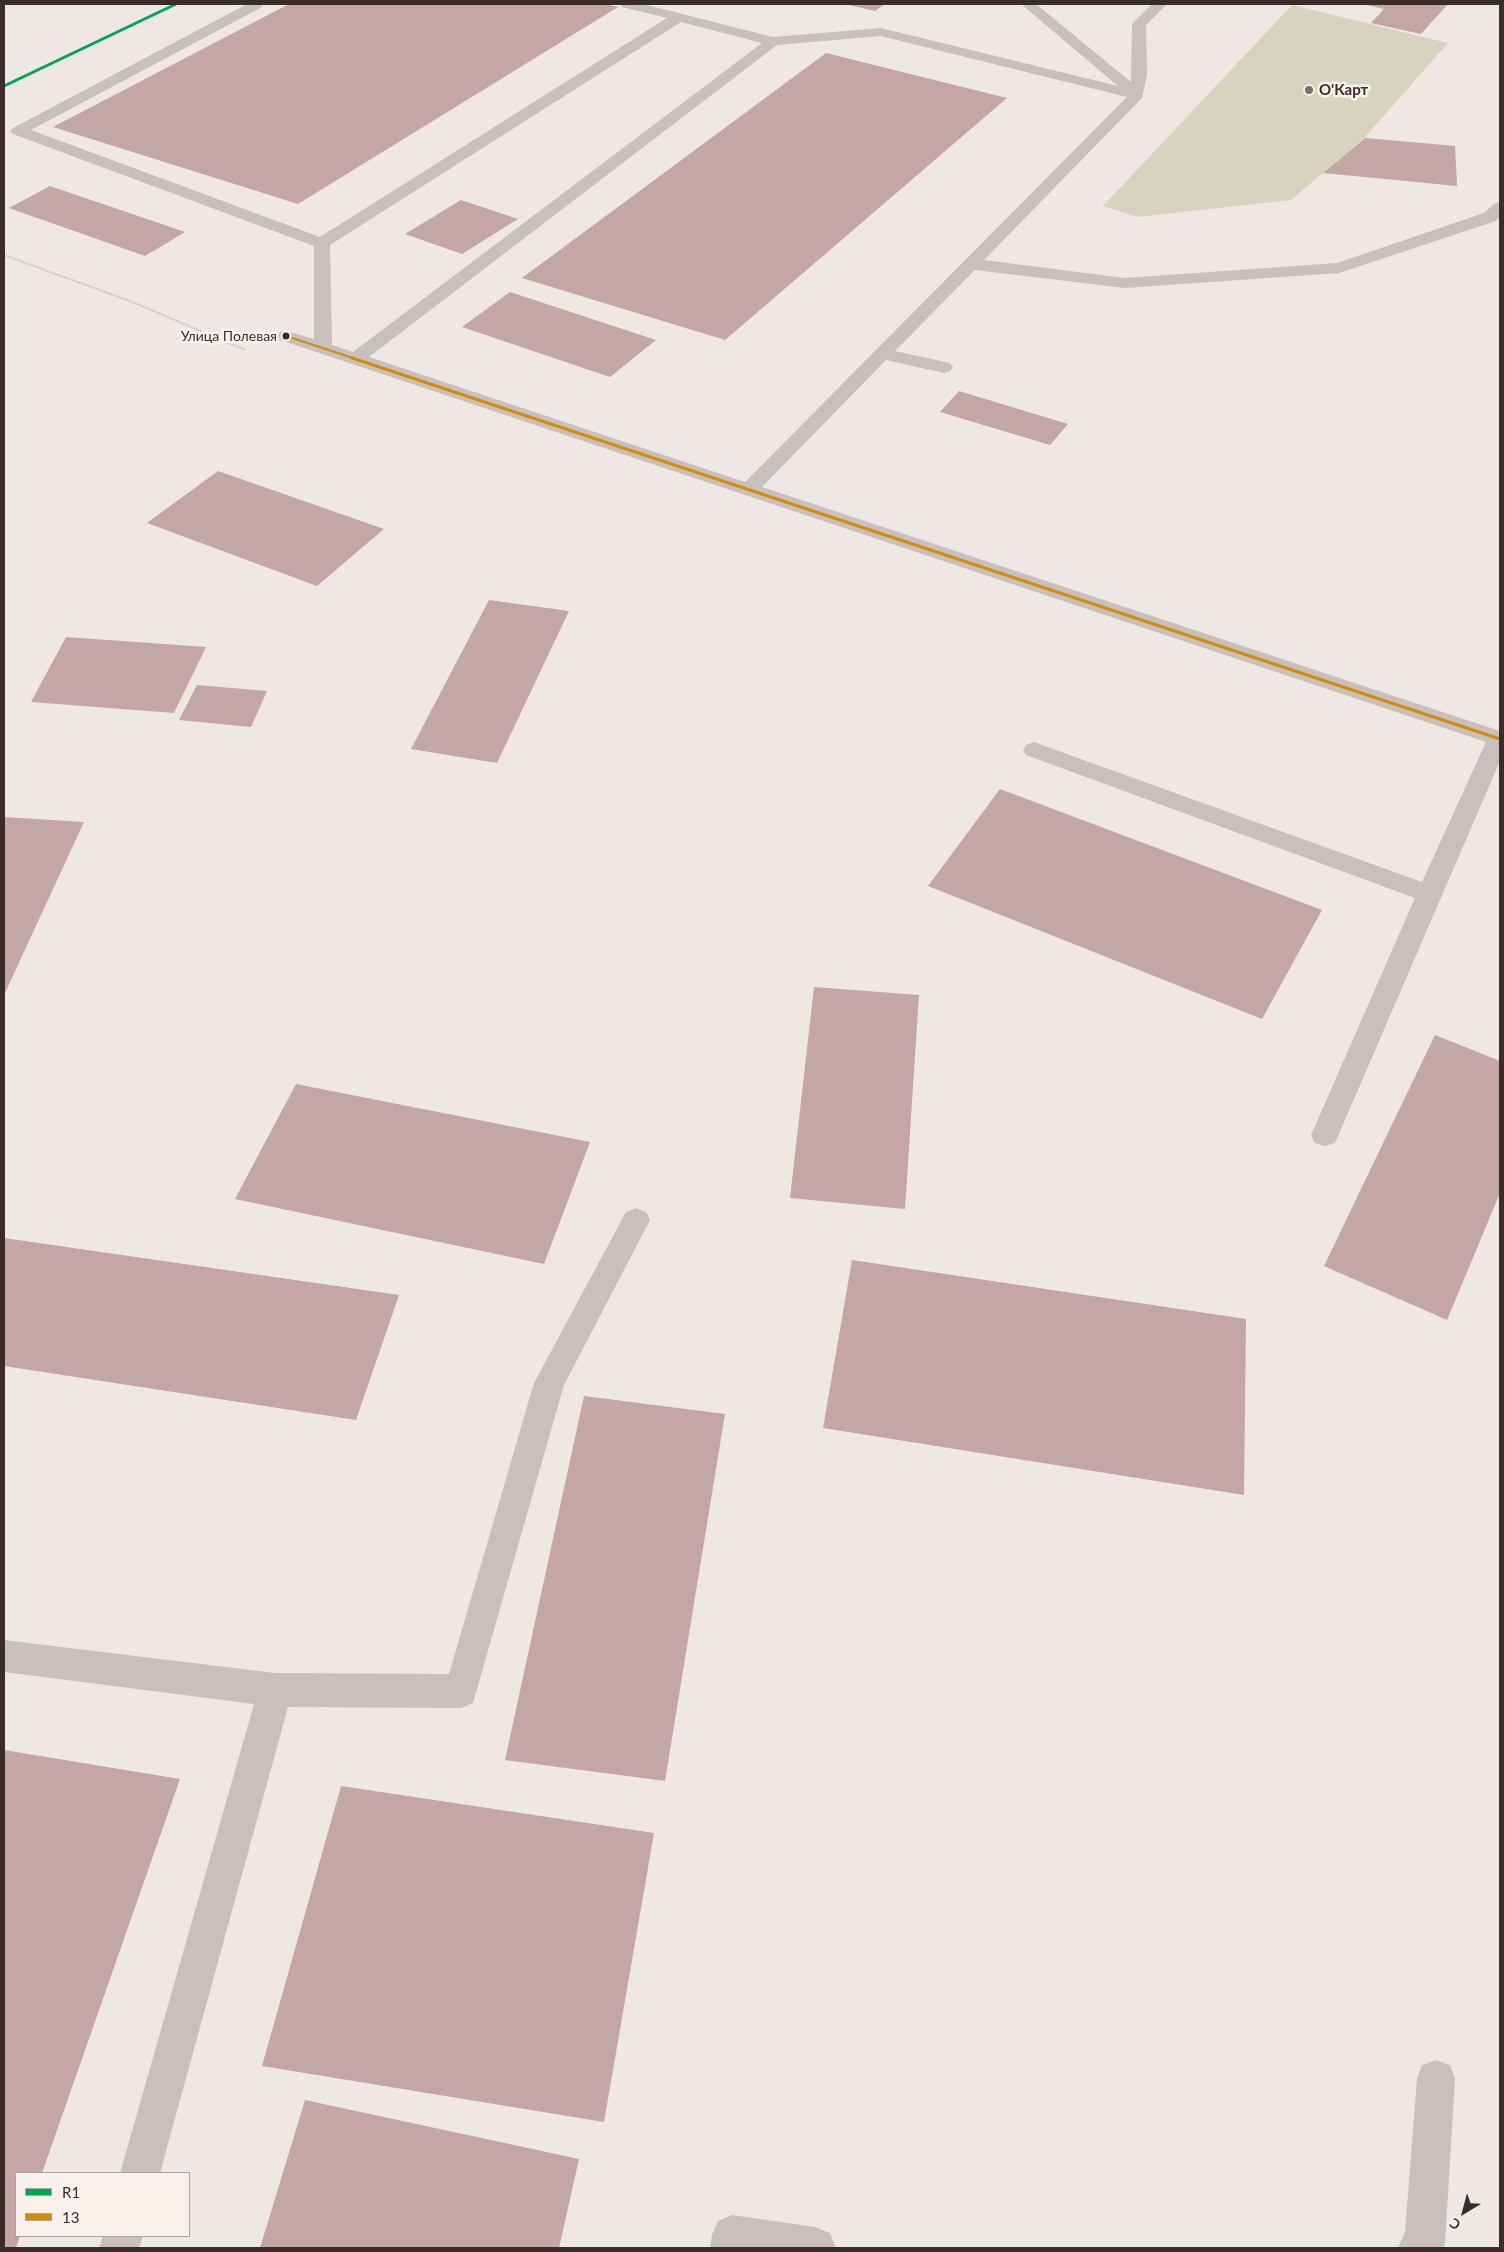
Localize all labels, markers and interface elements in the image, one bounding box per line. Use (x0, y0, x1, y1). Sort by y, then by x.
place label: О'Карт (1319, 81, 1368, 99)
marker: О'Карт (1303, 84, 1315, 96)
place label: Улица Полевая (181, 328, 277, 344)
marker: Улица Полевая (281, 331, 291, 341)
legend (15, 2172, 190, 2237)
text: R1 (62, 2183, 80, 2201)
north arrow (1439, 2187, 1489, 2237)
text: 13 (62, 2208, 79, 2226)
text: С (1446, 2215, 1463, 2234)

